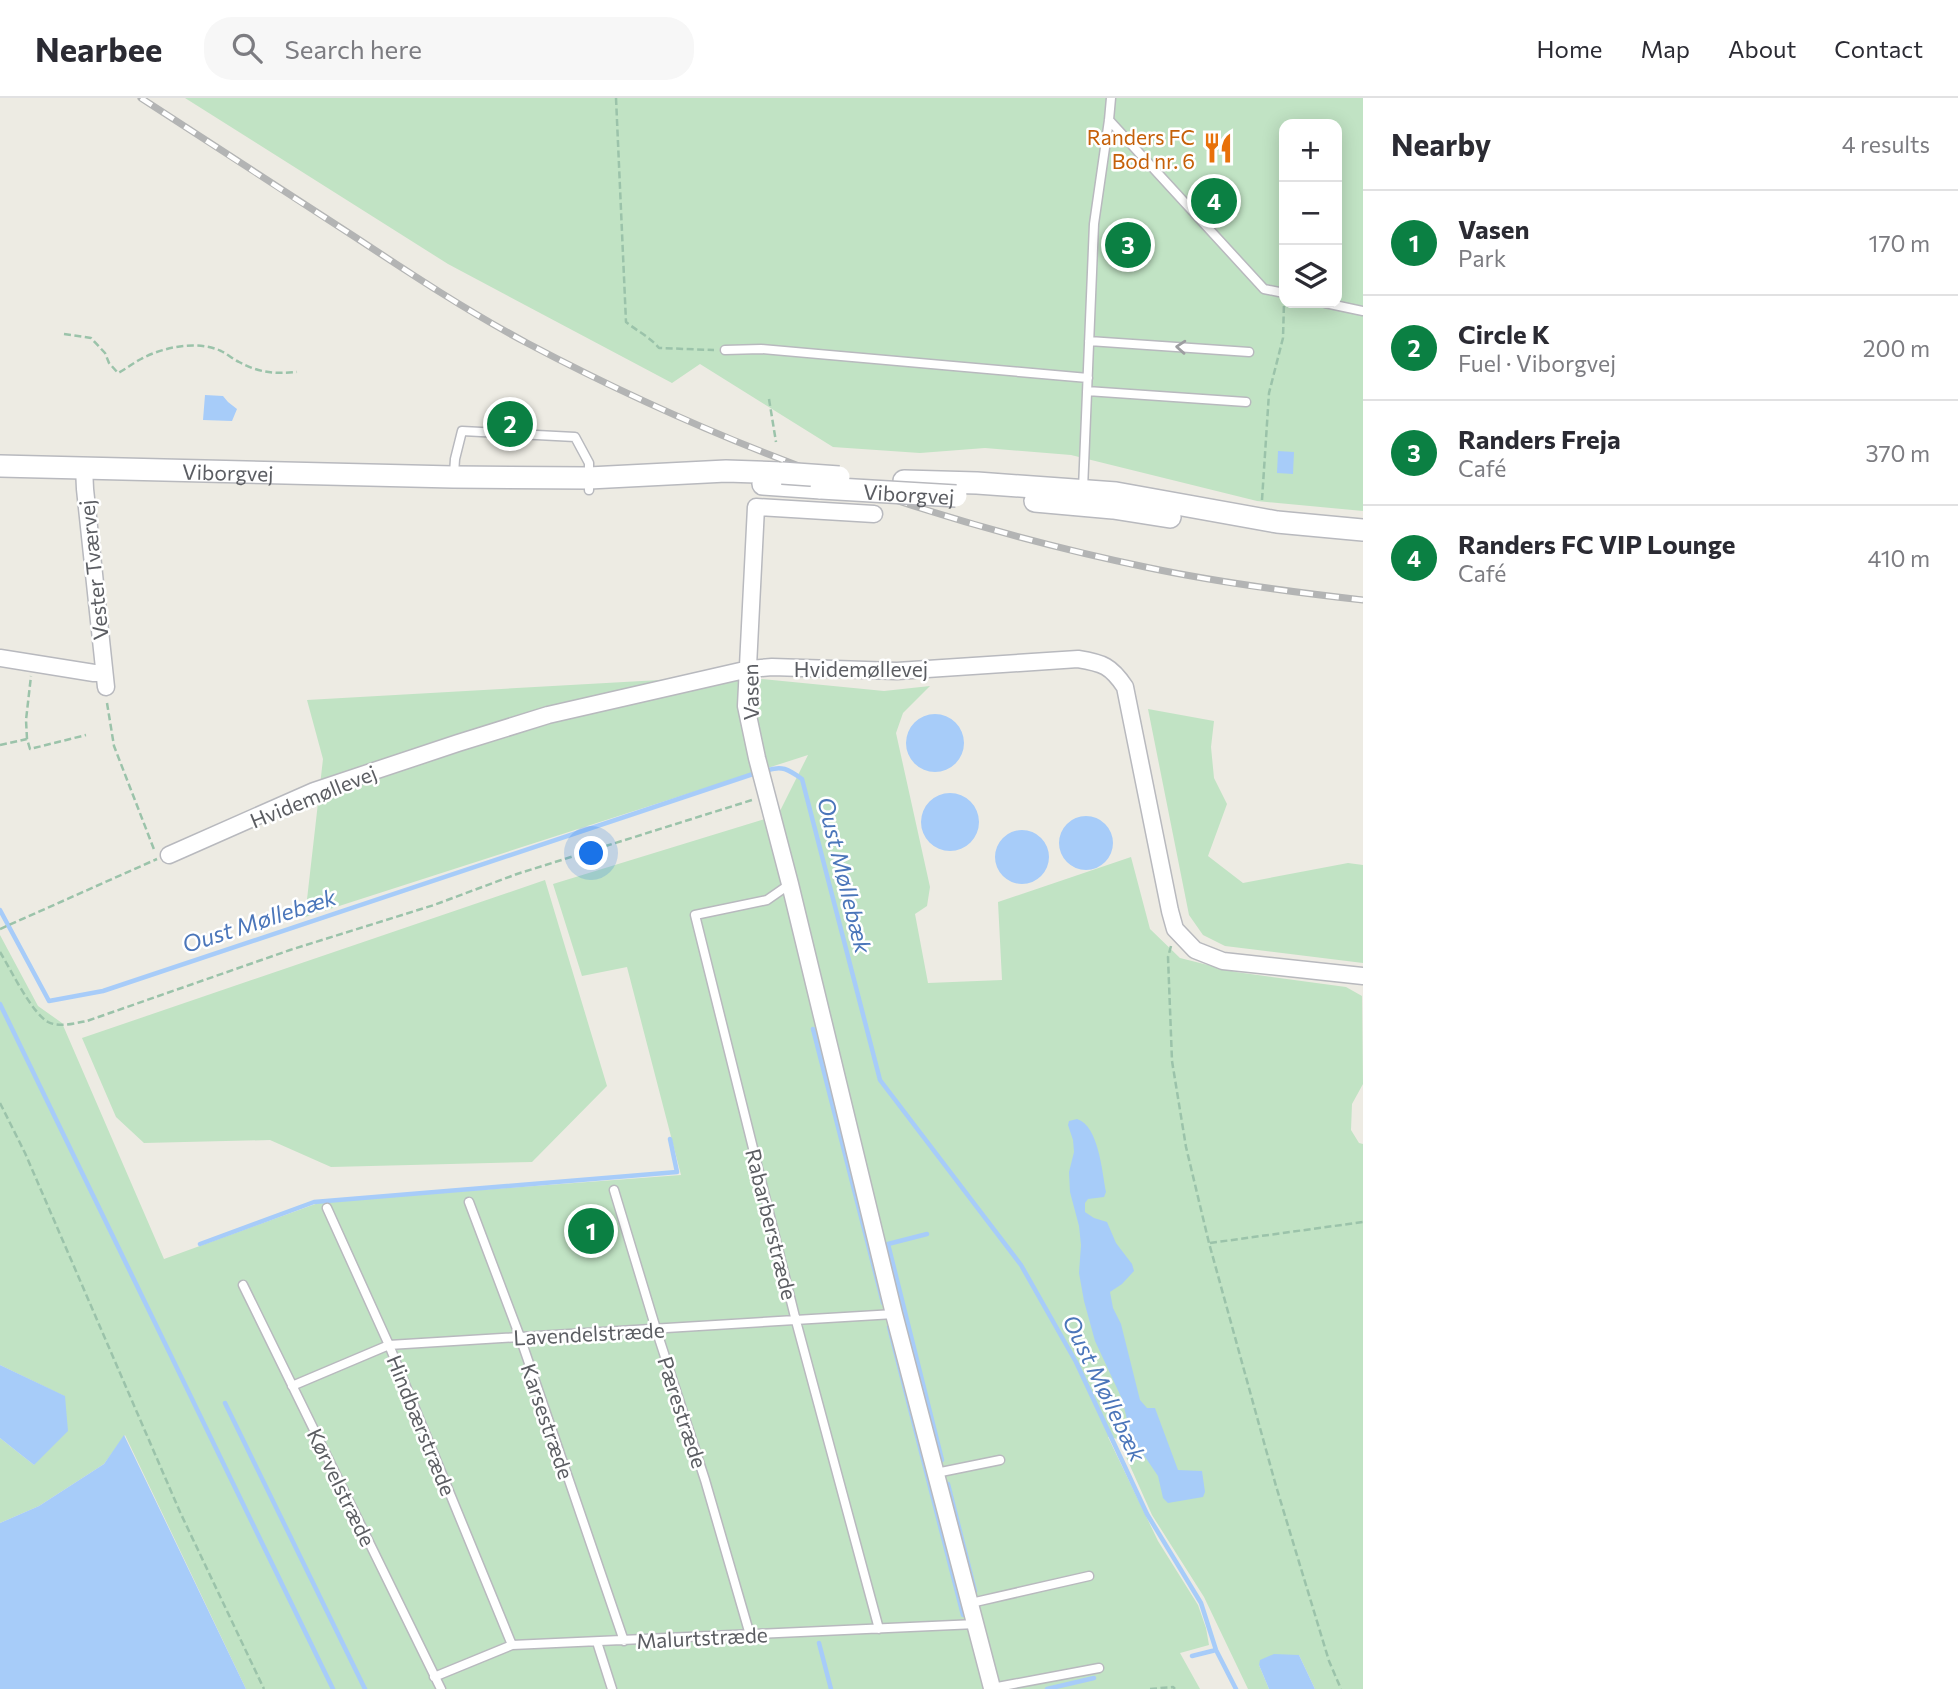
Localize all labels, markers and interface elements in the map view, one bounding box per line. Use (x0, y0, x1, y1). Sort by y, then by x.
search box (204, 17, 694, 80)
text: Nearbee (35, 28, 162, 69)
icon: search (228, 29, 266, 67)
text: Search here (284, 33, 422, 64)
text: Home (1537, 34, 1603, 63)
text: Map (1641, 34, 1690, 63)
text: About (1728, 34, 1796, 63)
text: Contact (1834, 34, 1923, 63)
map controls (1279, 119, 1342, 308)
button: + (1279, 119, 1342, 182)
place label: Randers FC Bod nr. 6 (1087, 124, 1195, 173)
text: Nearby (1391, 125, 1491, 162)
text: 4 results (1842, 130, 1930, 158)
restaurant icon: Randers FC Bod nr. 6 (1201, 131, 1235, 165)
pin: 4 (1191, 175, 1237, 227)
button: − (1279, 182, 1342, 245)
text: Vasen (1458, 213, 1530, 244)
pin: 3 (1105, 219, 1151, 271)
text: 1 (1409, 229, 1419, 257)
text: 170 m (1869, 229, 1930, 257)
text: Park (1458, 244, 1506, 272)
button: layers (1279, 245, 1342, 308)
text: Circle K (1458, 318, 1550, 349)
text: 2 (1407, 334, 1421, 362)
text: 200 m (1863, 334, 1930, 362)
one-way arrow (1175, 340, 1186, 355)
text: Fuel · Viborgvej (1458, 349, 1616, 377)
pin: 2 (487, 398, 533, 450)
text: Randers Freja (1458, 423, 1621, 454)
text: 3 (1407, 439, 1421, 467)
text: 370 m (1865, 439, 1930, 467)
text: Café (1458, 454, 1506, 482)
street label: Viborgvej (182, 458, 274, 485)
street label: Viborgvej (862, 478, 955, 508)
street label: Vester Tværvej (73, 499, 113, 641)
text: Randers FC VIP Lounge (1458, 528, 1735, 559)
text: 4 (1407, 544, 1421, 572)
text: 410 m (1868, 544, 1930, 572)
text: Café (1458, 559, 1506, 587)
street label: Hvidemøllevej (794, 656, 928, 681)
street label: Vasen (737, 663, 763, 721)
street label: Hvidemøllevej (246, 759, 380, 833)
water label: Oust Møllebæk (812, 794, 878, 957)
your location (574, 836, 608, 870)
water label: Oust Møllebæk (178, 882, 340, 958)
street label: Rabarberstræde (741, 1146, 803, 1302)
pin: 1 (568, 1205, 614, 1257)
water label: Oust Møllebæk (1057, 1310, 1153, 1467)
street label: Lavendelstræde (513, 1317, 665, 1349)
street label: Hindbærstræde (382, 1351, 462, 1499)
street label: Pærestræde (653, 1353, 713, 1471)
street label: Karsestræde (517, 1360, 579, 1482)
street label: Kørvelstræde (303, 1424, 381, 1550)
street label: Malurtstræde (636, 1621, 768, 1653)

